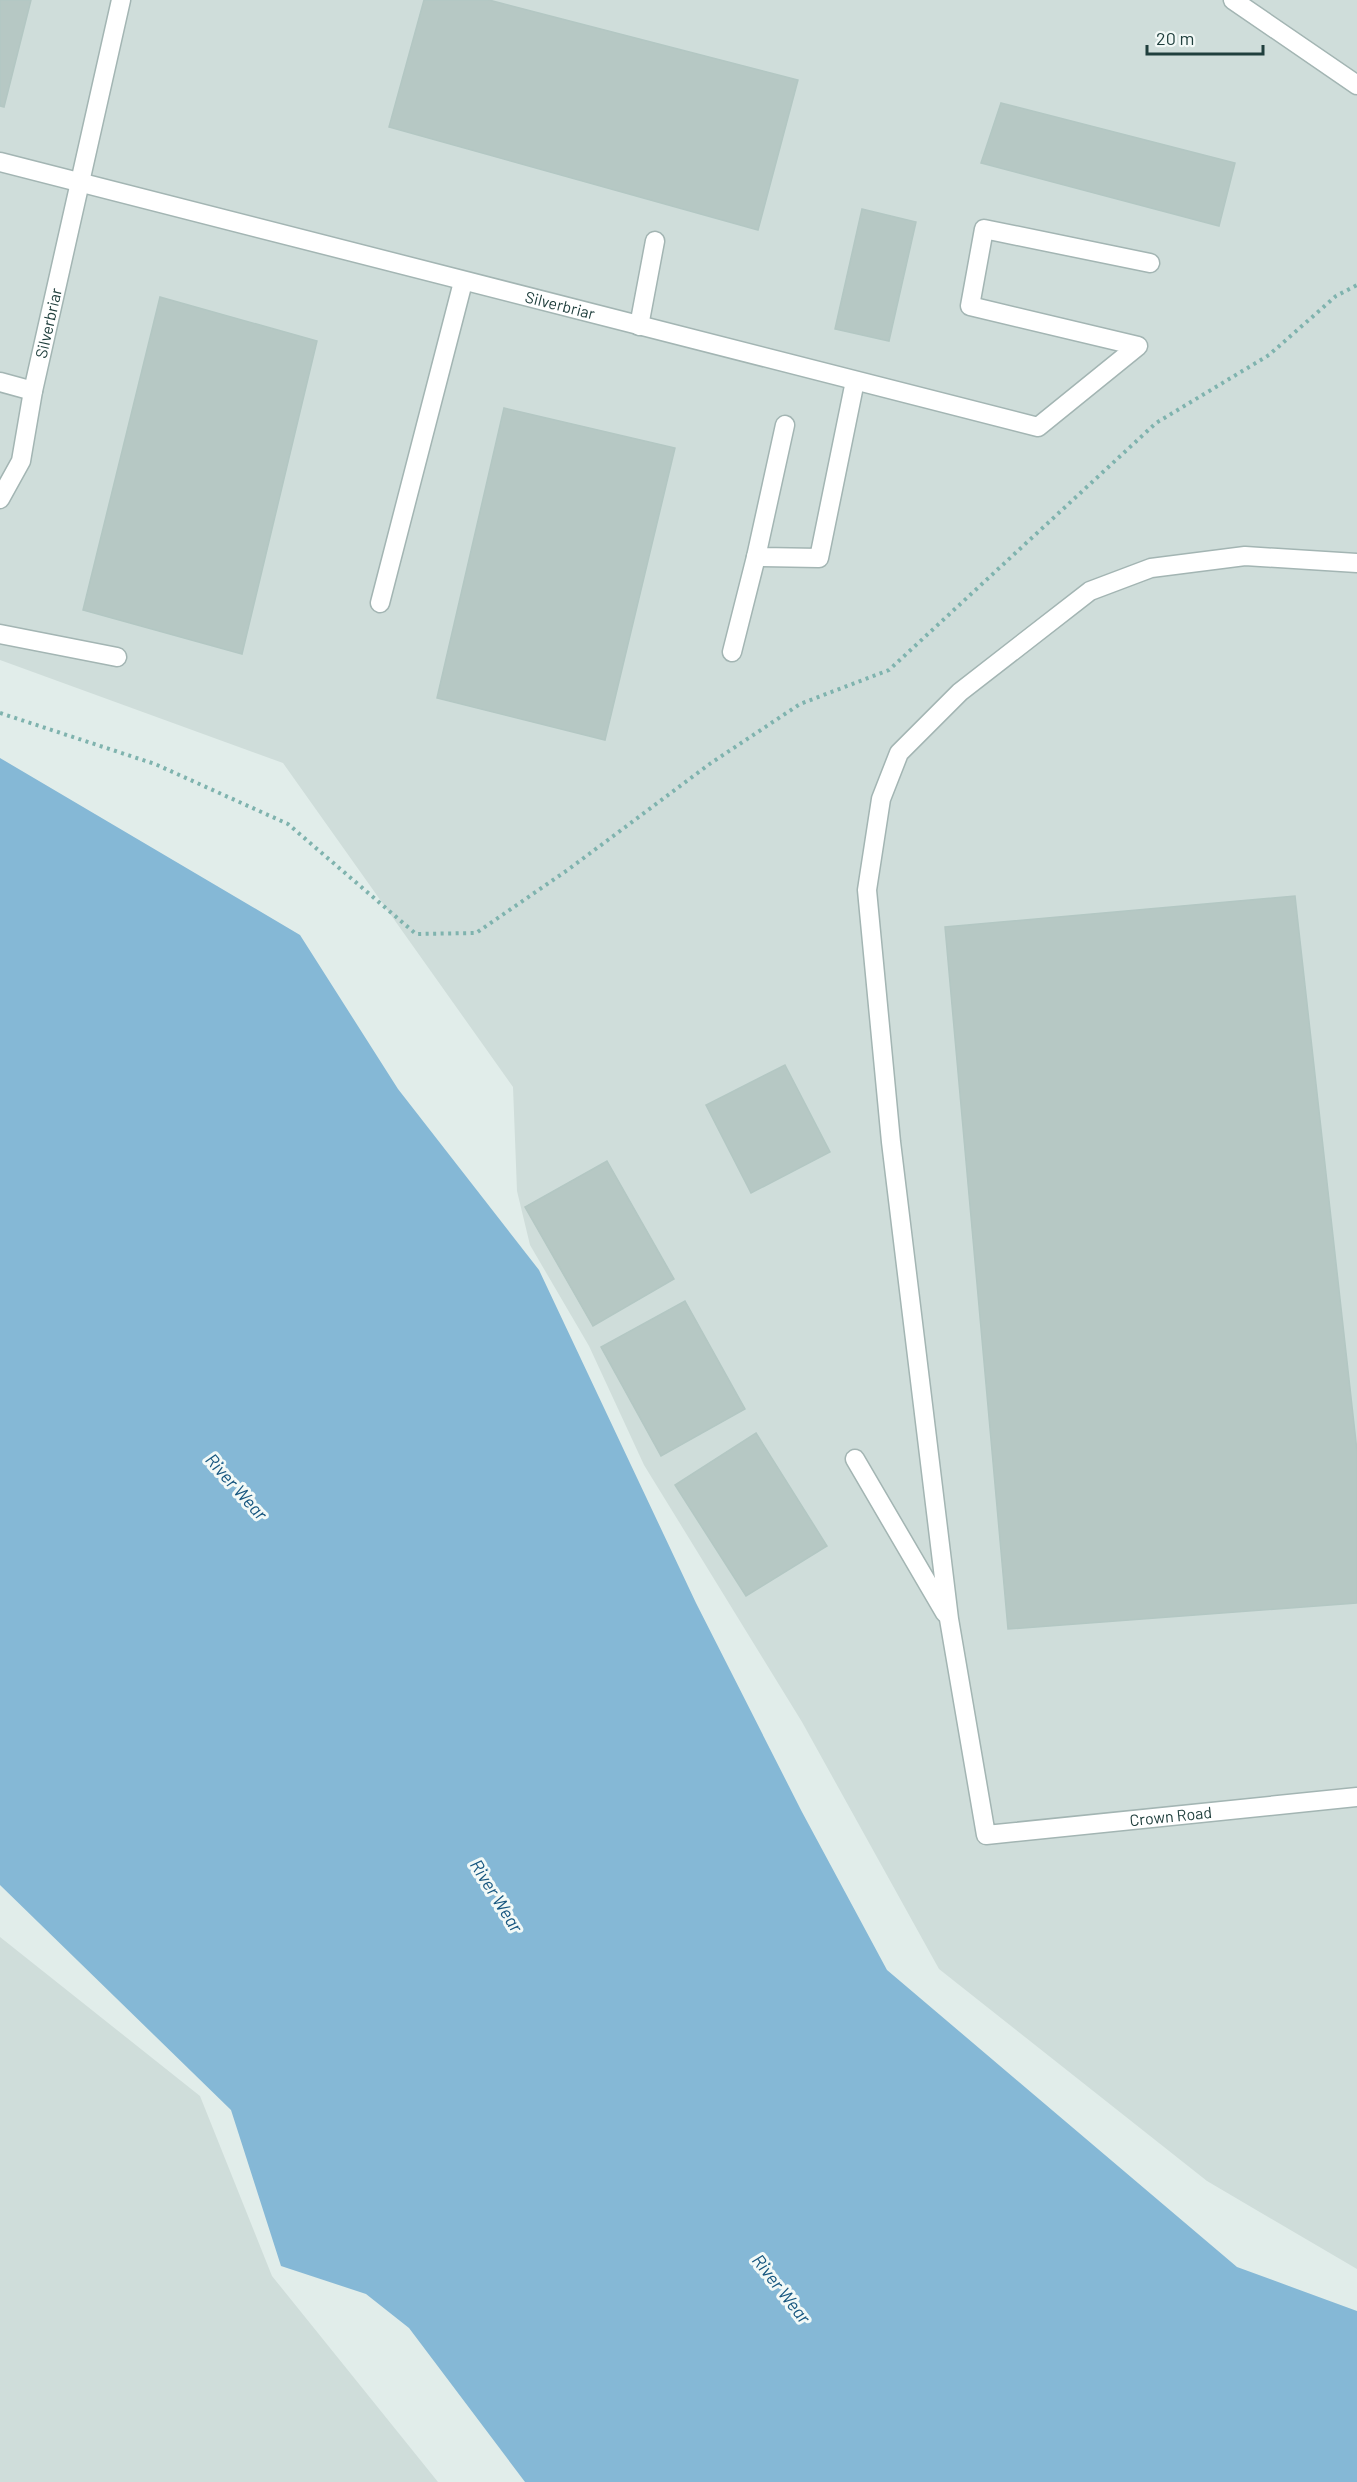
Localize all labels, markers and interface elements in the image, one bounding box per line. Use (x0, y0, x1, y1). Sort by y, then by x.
scale bar (1147, 18, 1262, 56)
text: 20 m (1156, 27, 1194, 49)
street label: Silverbriar (31, 286, 65, 360)
street label: Silverbriar (523, 286, 597, 323)
water label: River Wear (201, 1449, 273, 1525)
street label: Crown Road (1129, 1802, 1213, 1829)
water label: River Wear (466, 1855, 528, 1937)
water label: River Wear (748, 2249, 816, 2328)

